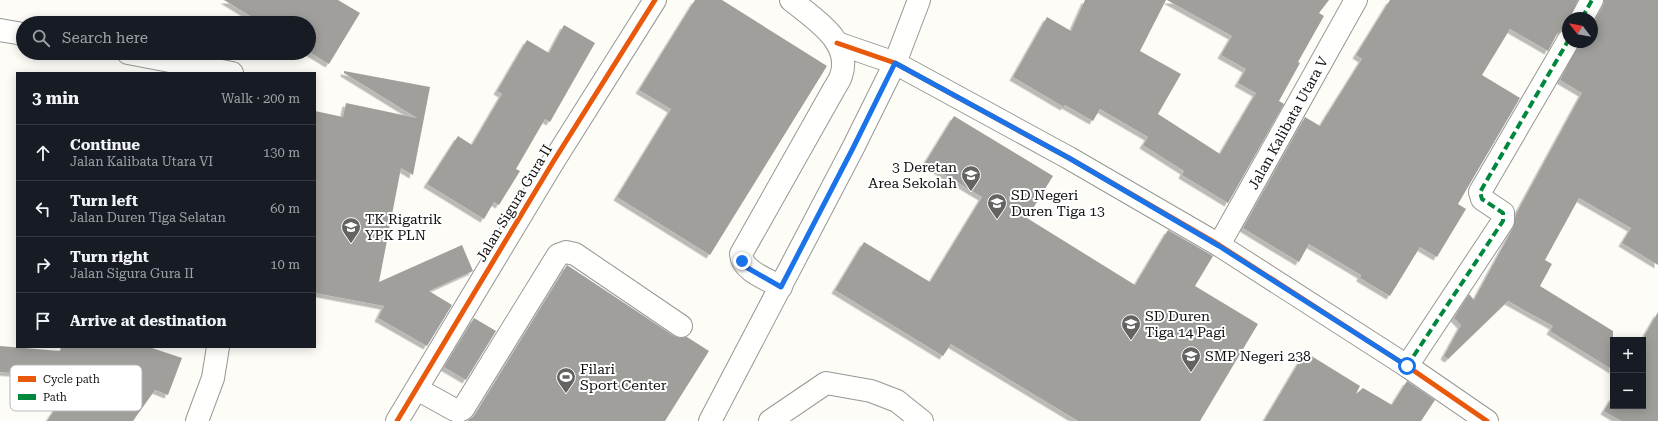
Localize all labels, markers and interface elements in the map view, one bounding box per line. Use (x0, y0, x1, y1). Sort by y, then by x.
north arrow (1562, 12, 1598, 48)
search box (16, 16, 316, 60)
icon: search (30, 27, 52, 49)
text: Search here (62, 29, 148, 47)
street label: Jalan Kalibata Utara V (1245, 54, 1331, 192)
text: 3 min (32, 88, 79, 108)
text: Walk · 200 m (221, 91, 300, 106)
text: Continue (70, 136, 140, 154)
icon: ahead (32, 142, 54, 164)
street label: Jalan Sigura Gura II (473, 142, 555, 264)
text: 130 m (263, 145, 300, 160)
text: Jalan Kalibata Utara VI (70, 154, 213, 169)
place label: 3 Deretan Area Sekolah (868, 159, 957, 191)
school or university icon: 3 Deretan Area Sekolah (960, 164, 982, 192)
place label: SD Negeri Duren Tiga 13 (1011, 187, 1105, 219)
text: Turn left (70, 192, 138, 210)
school or university icon: SD Negeri Duren Tiga 13 (986, 192, 1008, 220)
icon: left (32, 198, 54, 220)
text: 60 m (270, 201, 300, 216)
text: Jalan Duren Tiga Selatan (70, 210, 226, 225)
place label: TK Rigatrik YPK PLN (365, 211, 442, 243)
school or university icon: TK Rigatrik YPK PLN (340, 216, 362, 244)
text: Turn right (70, 248, 149, 266)
route end (733, 252, 751, 270)
icon: right (32, 254, 54, 276)
text: 10 m (270, 257, 300, 272)
text: Jalan Sigura Gura II (70, 266, 194, 281)
place label: SD Duren Tiga 14 Pagi (1145, 308, 1226, 340)
icon: arrive (32, 310, 54, 332)
text: Arrive at destination (70, 312, 226, 330)
school or university icon: SD Duren Tiga 14 Pagi (1120, 313, 1142, 341)
map controls (1610, 337, 1646, 409)
button: + (1610, 337, 1646, 373)
school or university icon: SMP Negeri 238 (1180, 345, 1202, 373)
place label: SMP Negeri 238 (1205, 348, 1311, 364)
route start (1398, 357, 1416, 375)
place label: Filari Sport Center (580, 361, 667, 393)
legend (10, 365, 142, 411)
sports icon: Filari Sport Center (555, 366, 577, 394)
text: Cycle path (43, 373, 100, 386)
button: − (1610, 373, 1646, 409)
text: Path (43, 391, 67, 404)

